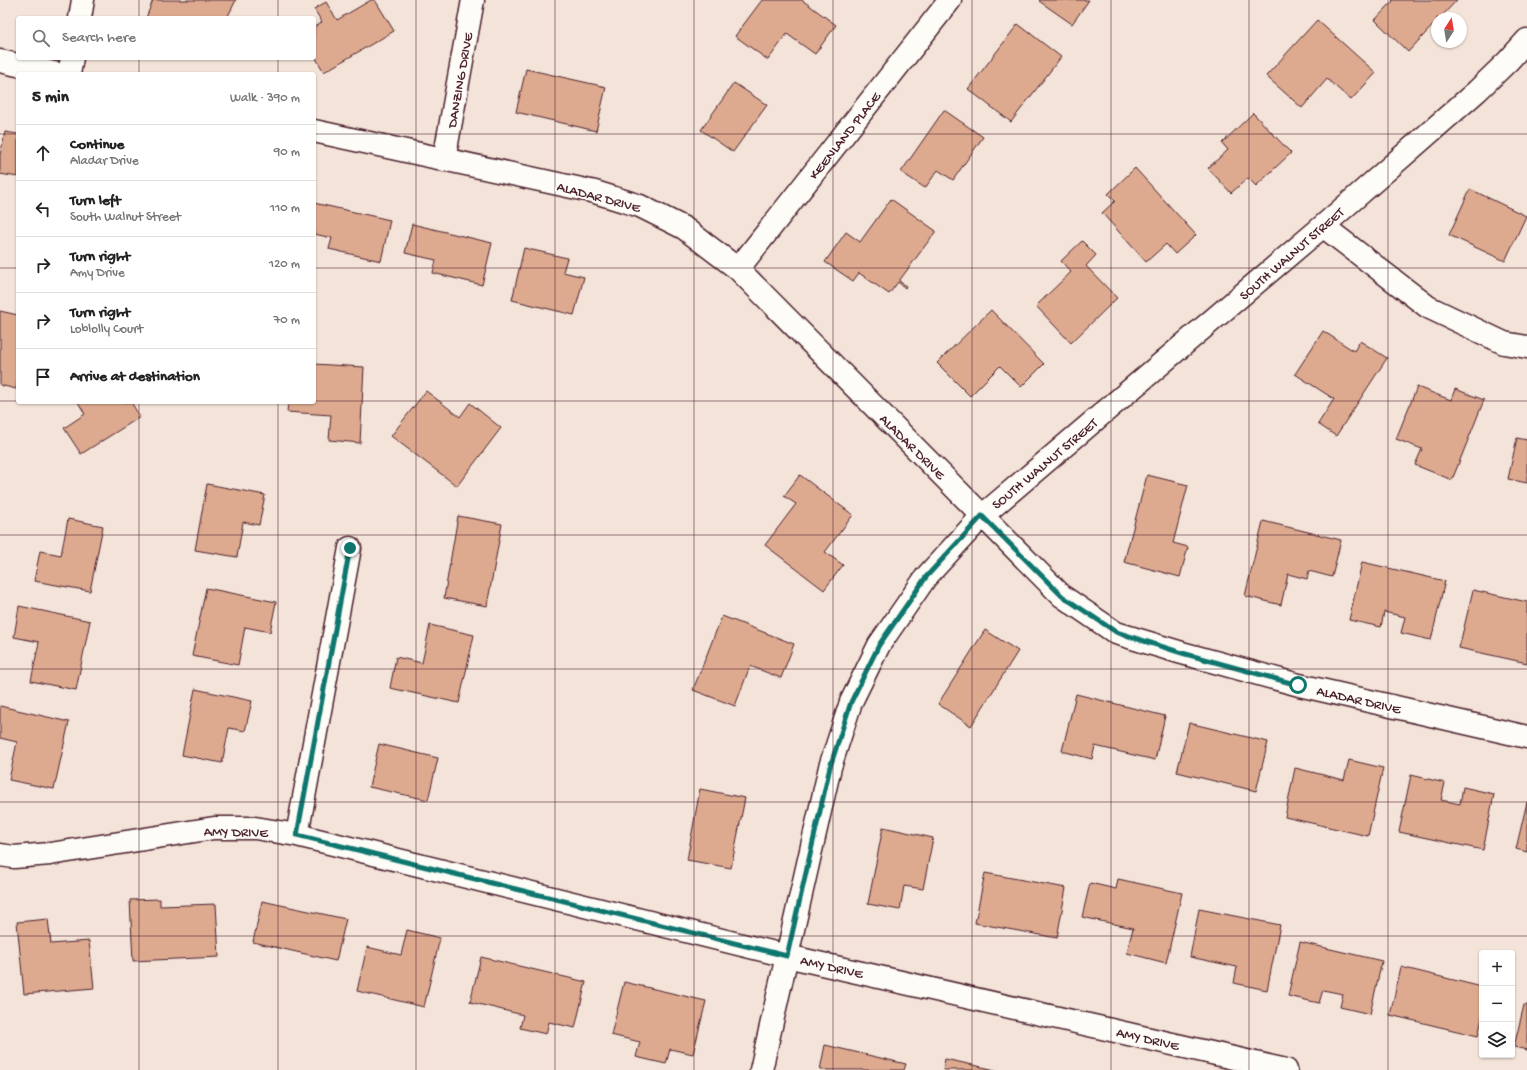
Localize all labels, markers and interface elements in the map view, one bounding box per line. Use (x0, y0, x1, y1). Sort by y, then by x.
north arrow (1431, 12, 1467, 48)
search box (16, 16, 316, 60)
icon: search (30, 27, 52, 49)
text: Search here (62, 29, 136, 47)
street label: DANZING DRIVE (445, 30, 478, 130)
text: 5 min (32, 88, 69, 108)
street label: KEENLAND PLACE (806, 88, 886, 184)
text: Walk · 390 m (230, 91, 300, 106)
text: Continue (70, 136, 124, 154)
icon: ahead (32, 142, 54, 164)
text: 90 m (274, 145, 300, 160)
text: Aladar Drive (70, 154, 139, 169)
street label: ALADAR DRIVE (555, 179, 643, 218)
text: Turn left (70, 192, 121, 210)
icon: left (32, 198, 54, 220)
text: 110 m (270, 201, 300, 216)
street label: SOUTH WALNUT STREET (1237, 204, 1349, 305)
text: South Walnut Street (70, 210, 181, 225)
text: Turn right (70, 248, 130, 266)
icon: right (32, 254, 54, 276)
text: 120 m (269, 257, 300, 272)
text: Amy Drive (70, 266, 125, 281)
text: Turn right (70, 304, 130, 322)
icon: right (32, 310, 54, 332)
text: 70 m (274, 313, 300, 328)
text: Loblolly Court (70, 322, 143, 337)
icon: arrive (32, 366, 54, 388)
text: Arrive at destination (70, 368, 200, 386)
street label: ALADAR DRIVE (875, 411, 949, 485)
street label: SOUTH WALNUT STREET (989, 415, 1102, 514)
route end (341, 539, 359, 557)
route start (1289, 676, 1307, 694)
street label: ALADAR DRIVE (1315, 683, 1403, 720)
street label: AMY DRIVE (204, 824, 269, 843)
map controls (1479, 950, 1515, 1058)
button: + (1479, 950, 1515, 986)
street label: AMY DRIVE (798, 953, 866, 984)
button: − (1479, 986, 1515, 1022)
button: layers (1479, 1022, 1515, 1058)
street label: AMY DRIVE (1114, 1025, 1182, 1056)

